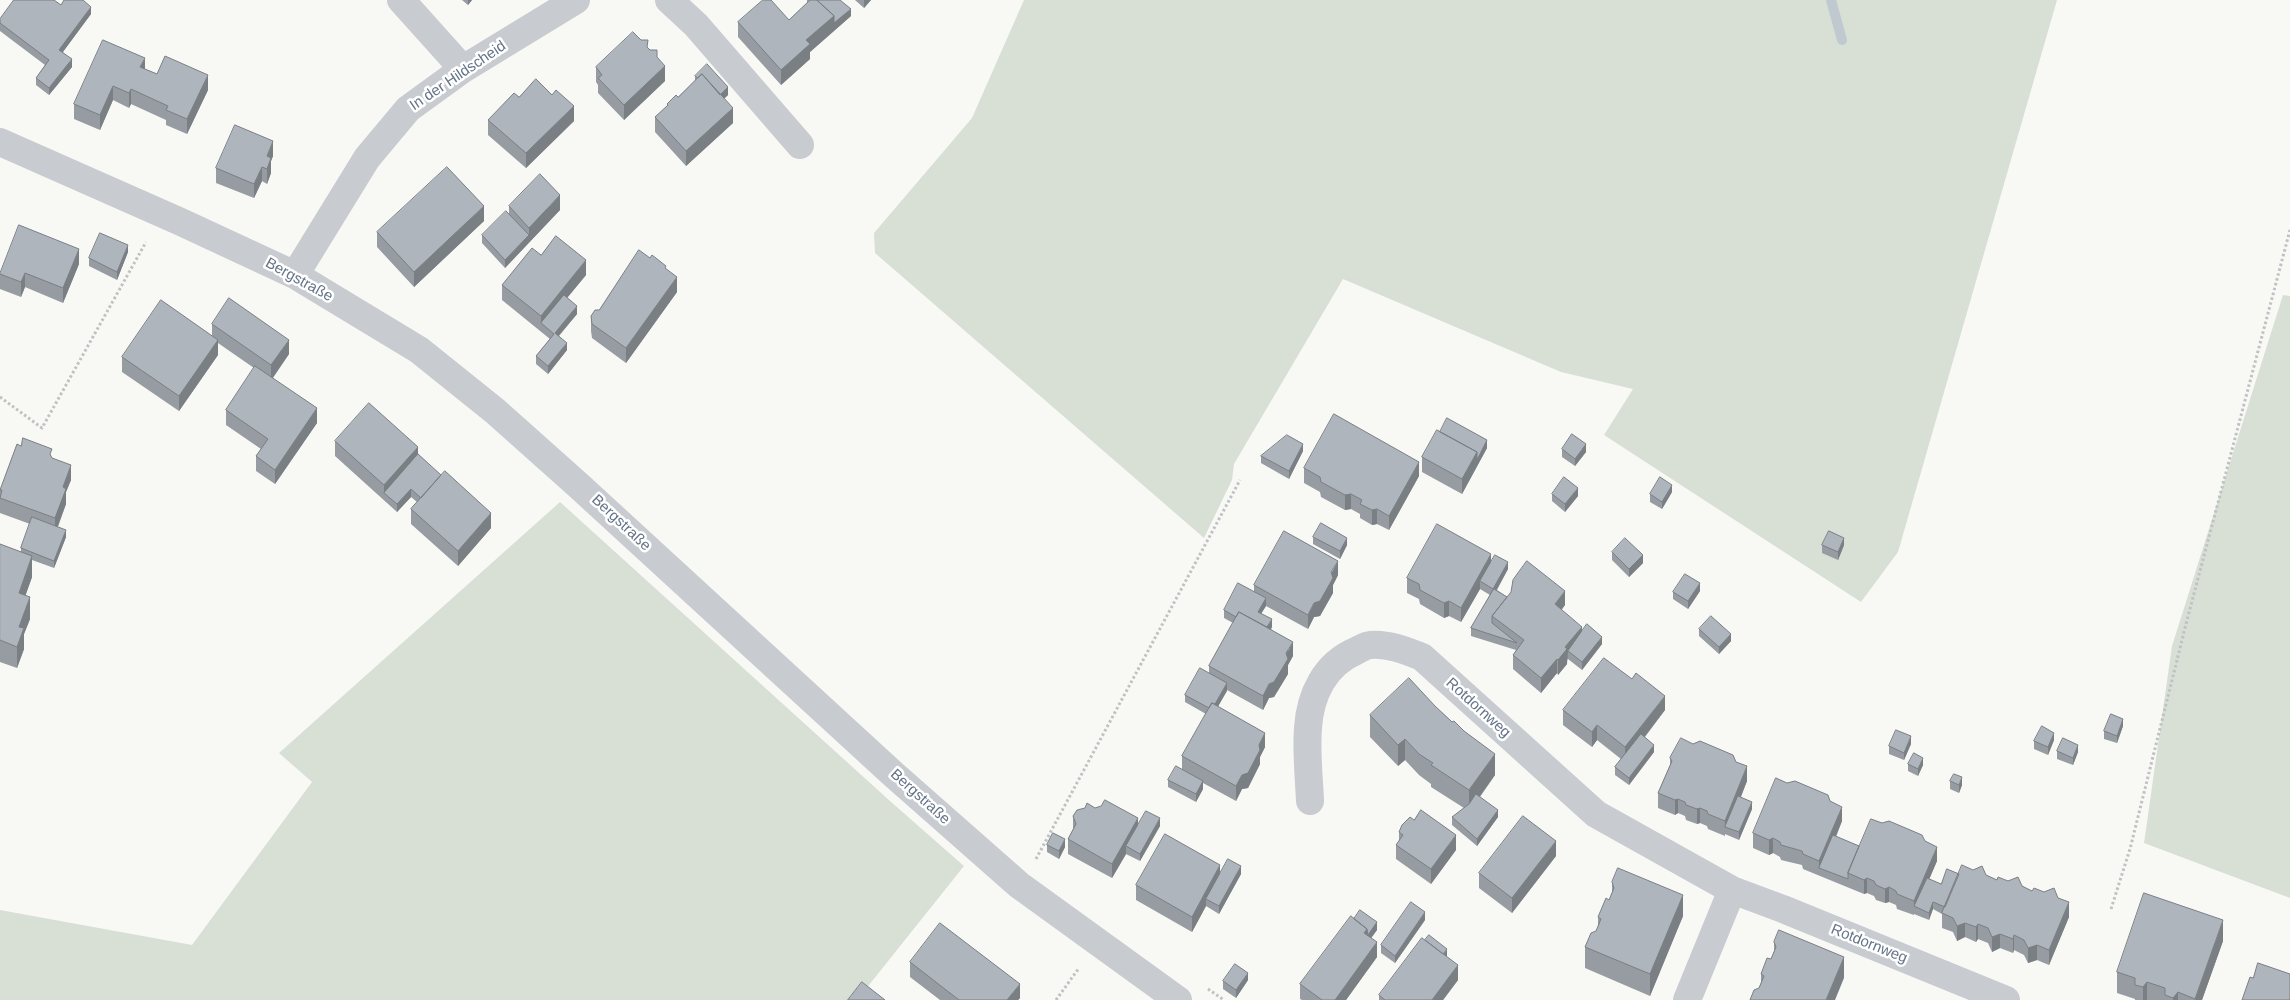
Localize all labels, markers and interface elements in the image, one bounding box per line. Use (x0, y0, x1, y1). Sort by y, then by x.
street label: In der Hildscheid (407, 37, 509, 115)
street label: Bergstraße (262, 254, 336, 306)
street label: Bergstraße (588, 491, 654, 555)
street label: Rotdornweg (1442, 674, 1514, 742)
street label: Bergstraße (886, 765, 954, 829)
street label: Rotdornweg (1828, 921, 1910, 967)

